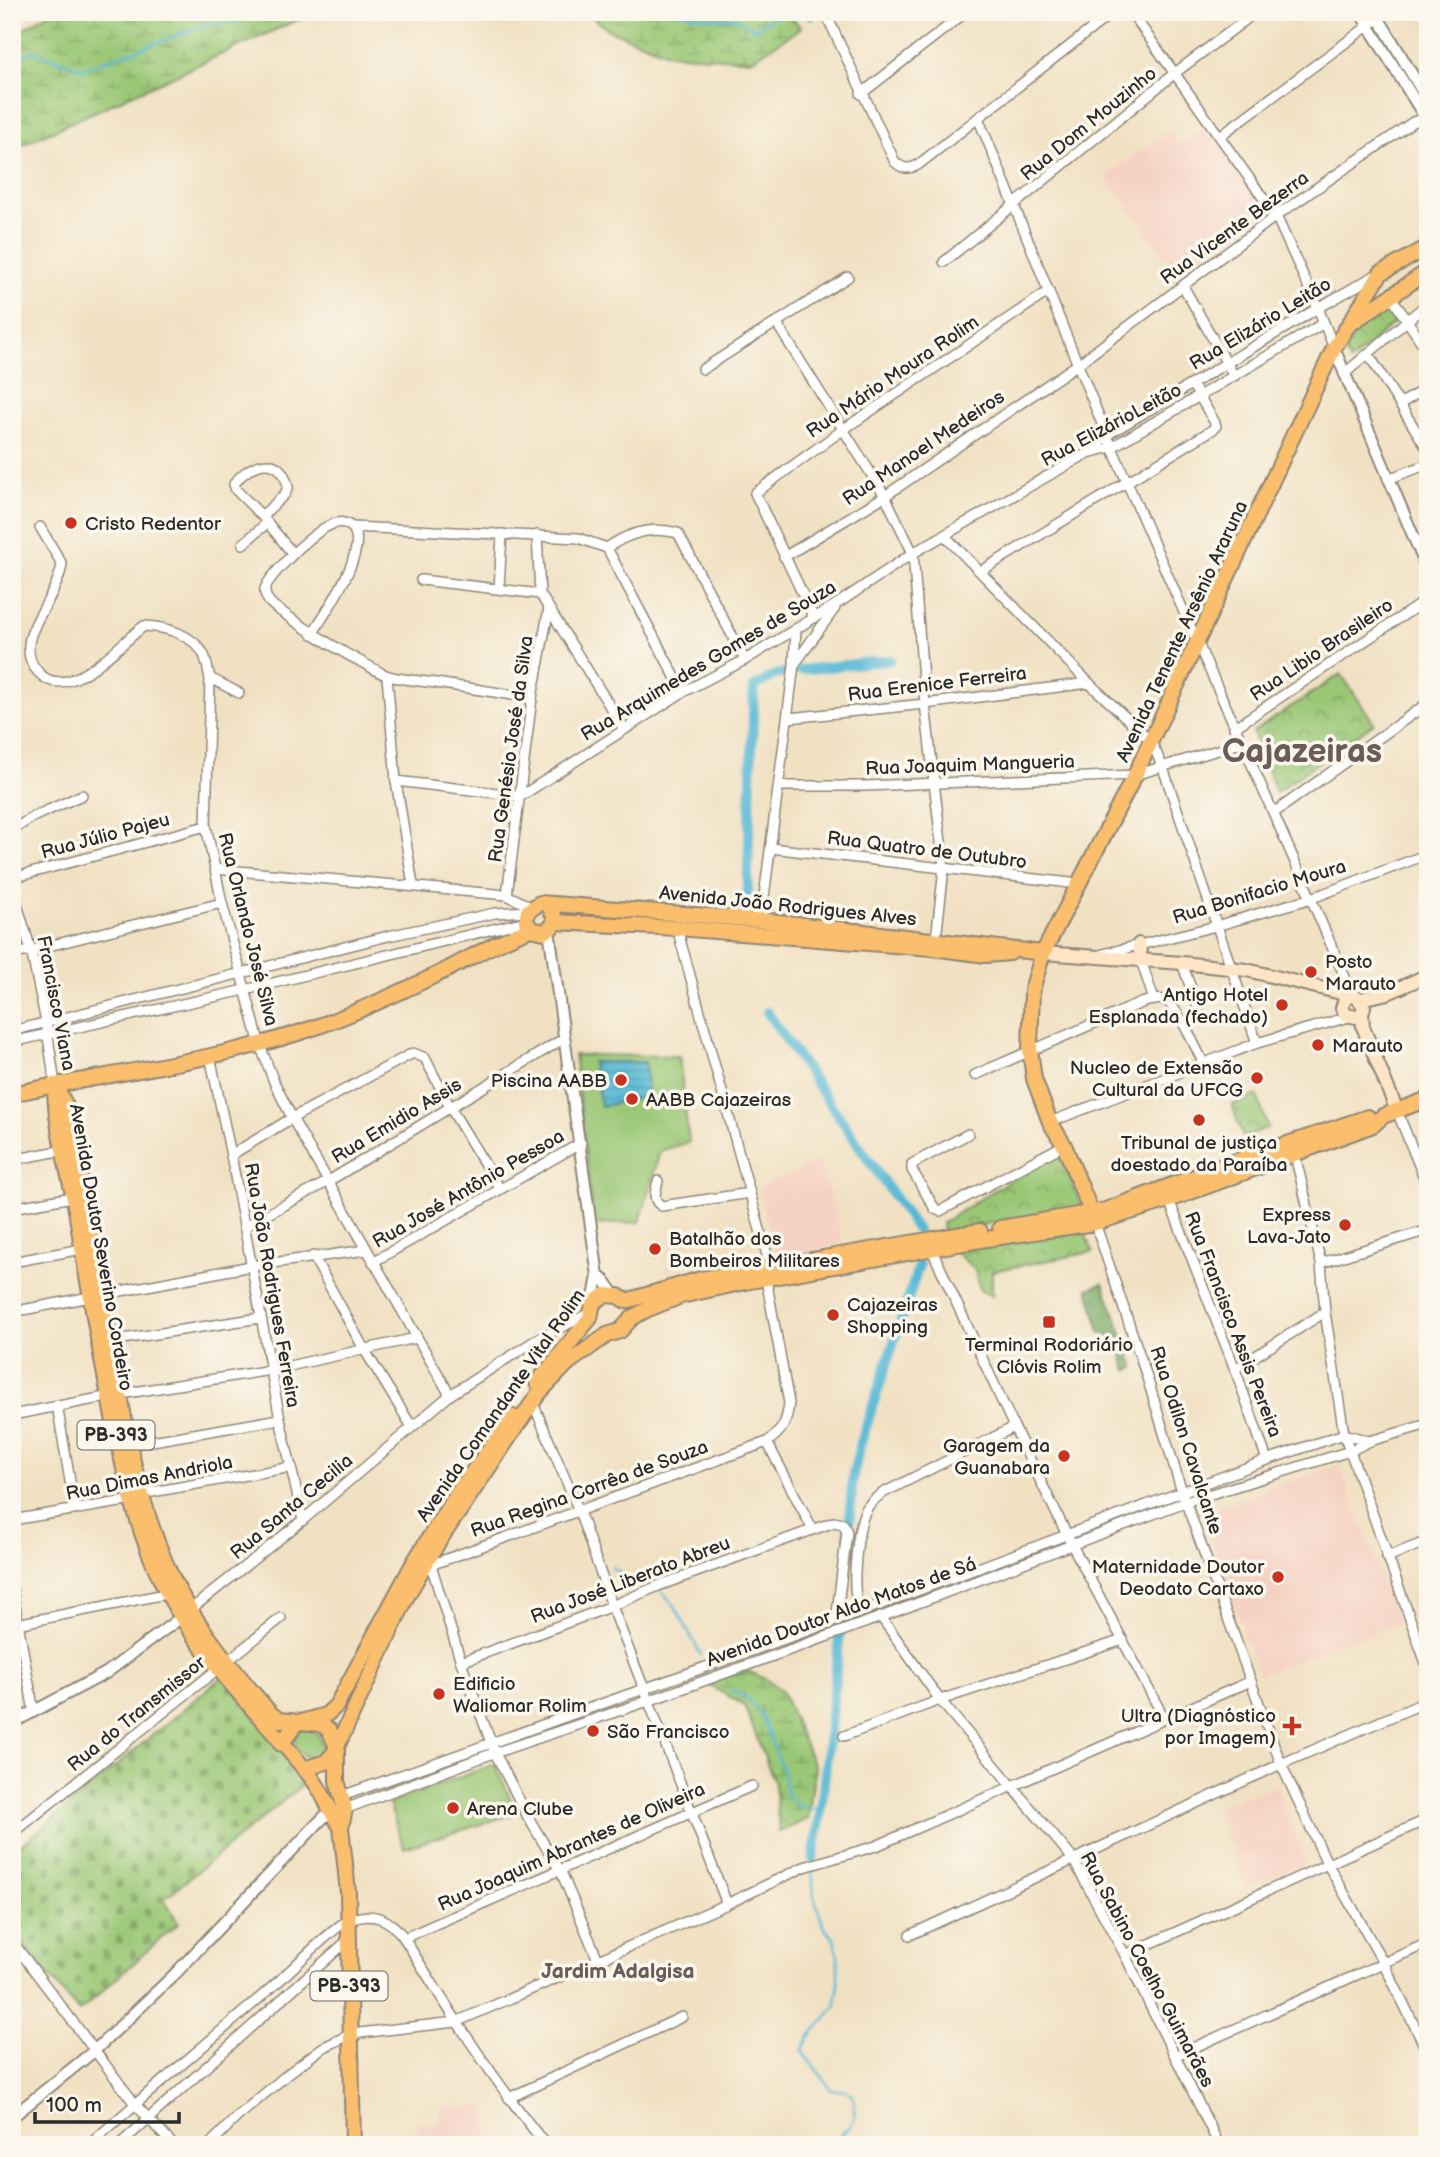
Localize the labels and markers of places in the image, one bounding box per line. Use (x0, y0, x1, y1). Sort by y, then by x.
place label: Cristo Redentor (85, 513, 222, 536)
marker: Cristo Redentor (63, 515, 79, 531)
place label: Posto Marauto (1325, 951, 1396, 996)
marker: Posto Marauto (1303, 964, 1319, 980)
place label: Antigo Hotel Esplanada (fechado) (1089, 984, 1268, 1029)
marker: Antigo Hotel Esplanada (fechado) (1274, 997, 1290, 1013)
place label: Marauto (1332, 1035, 1403, 1058)
marker: Marauto (1310, 1037, 1326, 1053)
place label: Nucleo de Extensão Cultural da UFCG (1070, 1057, 1243, 1102)
place label: Piscina AABB (491, 1070, 607, 1093)
marker: Nucleo de Extensão Cultural da UFCG (1249, 1070, 1265, 1086)
marker: Piscina AABB (613, 1072, 629, 1088)
place label: AABB Cajazeiras (646, 1089, 791, 1112)
marker: AABB Cajazeiras (624, 1091, 640, 1107)
marker: Tribunal de justiça doestado da Paraíba (1191, 1112, 1207, 1128)
place label: Tribunal de justiça doestado da Paraíba (1110, 1132, 1288, 1177)
place label: Express Lava-Jato (1247, 1204, 1331, 1249)
marker: Express Lava-Jato (1337, 1217, 1353, 1233)
place label: Batalhão dos Bombeiros Militares (669, 1228, 840, 1273)
marker: Batalhão dos Bombeiros Militares (647, 1241, 663, 1257)
place label: Cajazeiras Shopping (847, 1294, 938, 1339)
marker: Cajazeiras Shopping (825, 1307, 841, 1323)
marker: Terminal Rodoriário Clóvis Rolim (1041, 1314, 1057, 1330)
place label: Terminal Rodoriário Clóvis Rolim (965, 1334, 1133, 1379)
place label: Garagem da Guanabara (943, 1435, 1050, 1480)
marker: Garagem da Guanabara (1056, 1448, 1072, 1464)
place label: Maternidade Doutor Deodato Cartaxo (1092, 1556, 1265, 1601)
marker: Maternidade Doutor Deodato Cartaxo (1270, 1569, 1286, 1585)
place label: Edificio Waliomar Rolim (453, 1673, 587, 1718)
marker: Edificio Waliomar Rolim (431, 1686, 447, 1702)
place label: Ultra (Diagnóstico por Imagem) (1121, 1705, 1276, 1750)
marker: Ultra (Diagnóstico por Imagem) (1282, 1716, 1302, 1736)
place label: São Francisco (607, 1721, 729, 1744)
marker: São Francisco (585, 1723, 601, 1739)
place label: Arena Clube (467, 1798, 573, 1821)
marker: Arena Clube (445, 1800, 461, 1816)

